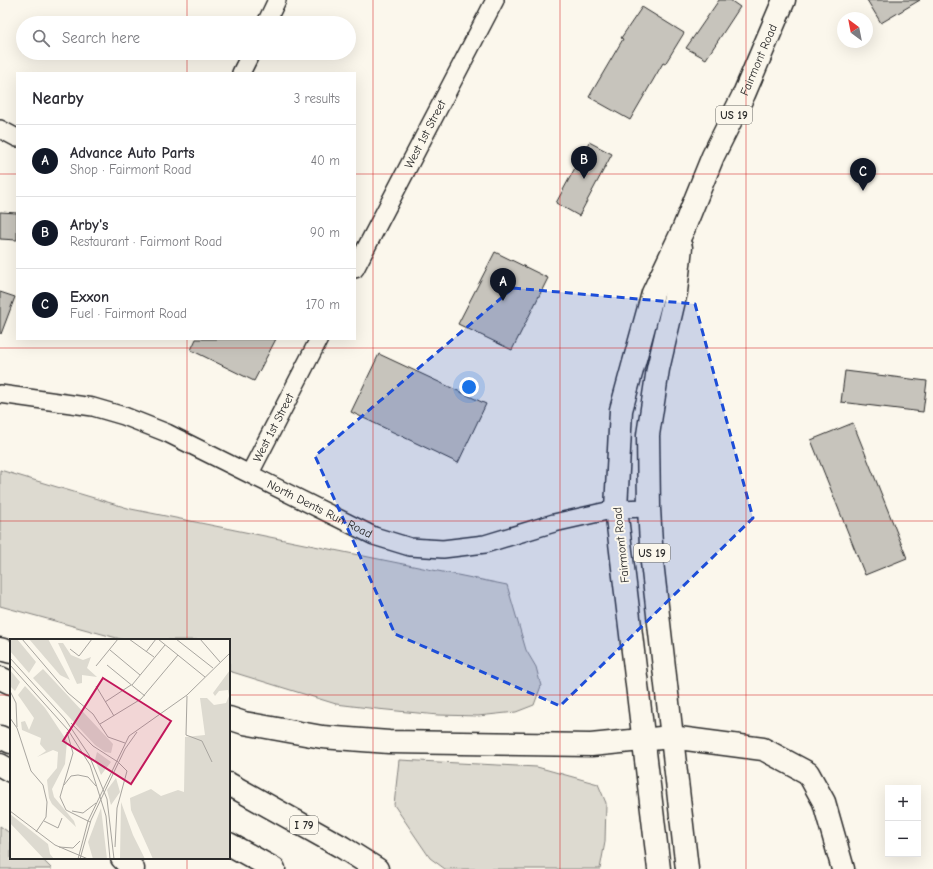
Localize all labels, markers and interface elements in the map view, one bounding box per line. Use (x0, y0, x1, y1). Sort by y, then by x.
north arrow (837, 12, 873, 48)
search box (16, 16, 356, 60)
street label: Fairmont Road (737, 22, 780, 98)
icon: search (30, 27, 52, 49)
text: Search here (62, 29, 140, 47)
text: Nearby (32, 89, 83, 108)
text: 3 results (294, 91, 340, 106)
street label: West 1st Street (402, 97, 449, 171)
road number: US 19 (716, 106, 752, 124)
text: Advance Auto Parts (70, 144, 195, 162)
pin: B (571, 146, 597, 179)
text: A (41, 153, 49, 168)
text: 40 m (311, 153, 340, 168)
pin: C (850, 158, 876, 191)
text: Shop · Fairmont Road (70, 162, 191, 177)
text: Arby's (70, 216, 108, 234)
text: B (41, 225, 49, 240)
text: 90 m (310, 225, 340, 240)
text: Restaurant · Fairmont Road (70, 234, 222, 249)
pin: A (490, 268, 516, 301)
text: Exxon (70, 288, 109, 306)
text: C (41, 297, 49, 312)
text: 170 m (306, 297, 340, 312)
text: Fuel · Fairmont Road (70, 306, 187, 321)
your location (459, 377, 479, 397)
street label: West 1st Street (250, 390, 297, 464)
street label: North Dents Run Road (265, 477, 375, 541)
street label: Fairmont Road (610, 506, 632, 584)
road number: US 19 (634, 544, 670, 562)
inset map (10, 639, 230, 859)
map controls (885, 785, 921, 857)
button: + (885, 785, 921, 821)
road number: I 79 (290, 816, 318, 834)
button: − (885, 821, 921, 857)

